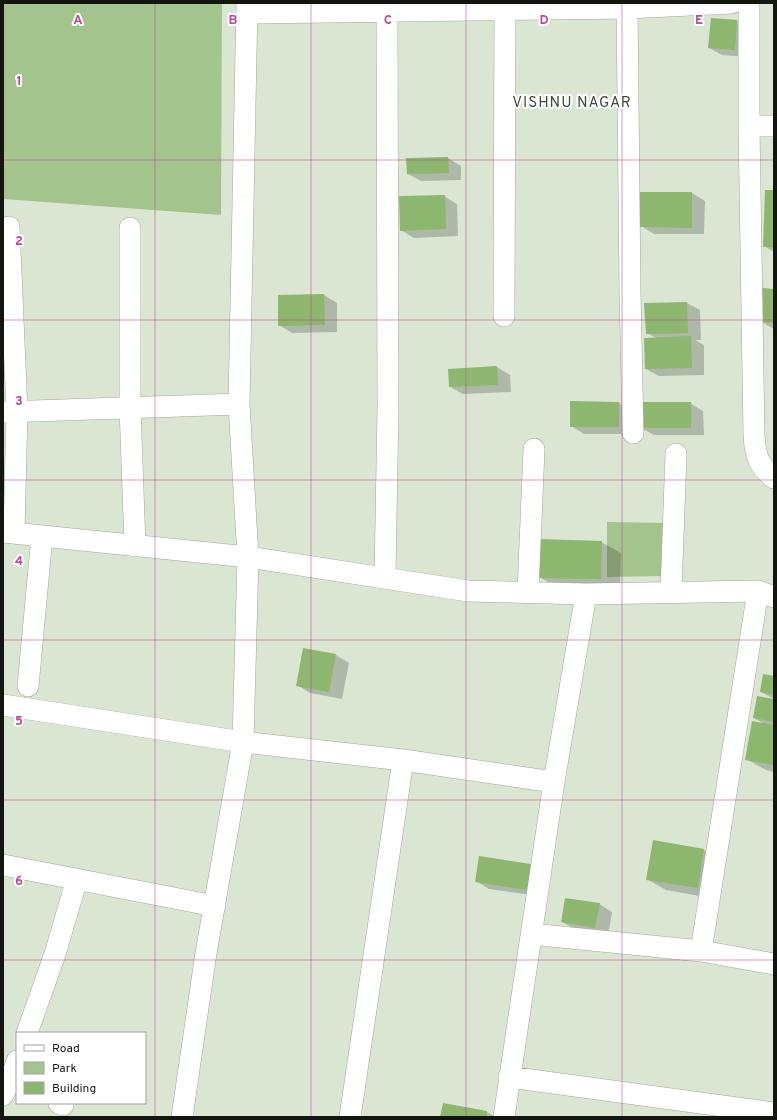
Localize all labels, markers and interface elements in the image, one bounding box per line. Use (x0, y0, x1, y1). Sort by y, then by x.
text: A (73, 13, 83, 29)
text: B (229, 13, 238, 29)
text: C (384, 13, 392, 29)
text: D (539, 13, 549, 29)
text: E (695, 13, 703, 29)
text: 1 (16, 74, 22, 90)
district label: VISHNU NAGAR (512, 94, 632, 113)
text: 2 (15, 234, 23, 250)
text: 3 (15, 394, 23, 410)
text: 4 (15, 554, 23, 570)
text: 5 (15, 714, 23, 730)
text: 6 (15, 874, 23, 890)
legend (16, 1032, 146, 1104)
text: Road (52, 1041, 80, 1057)
text: Park (52, 1061, 77, 1077)
text: Building (52, 1081, 96, 1097)

